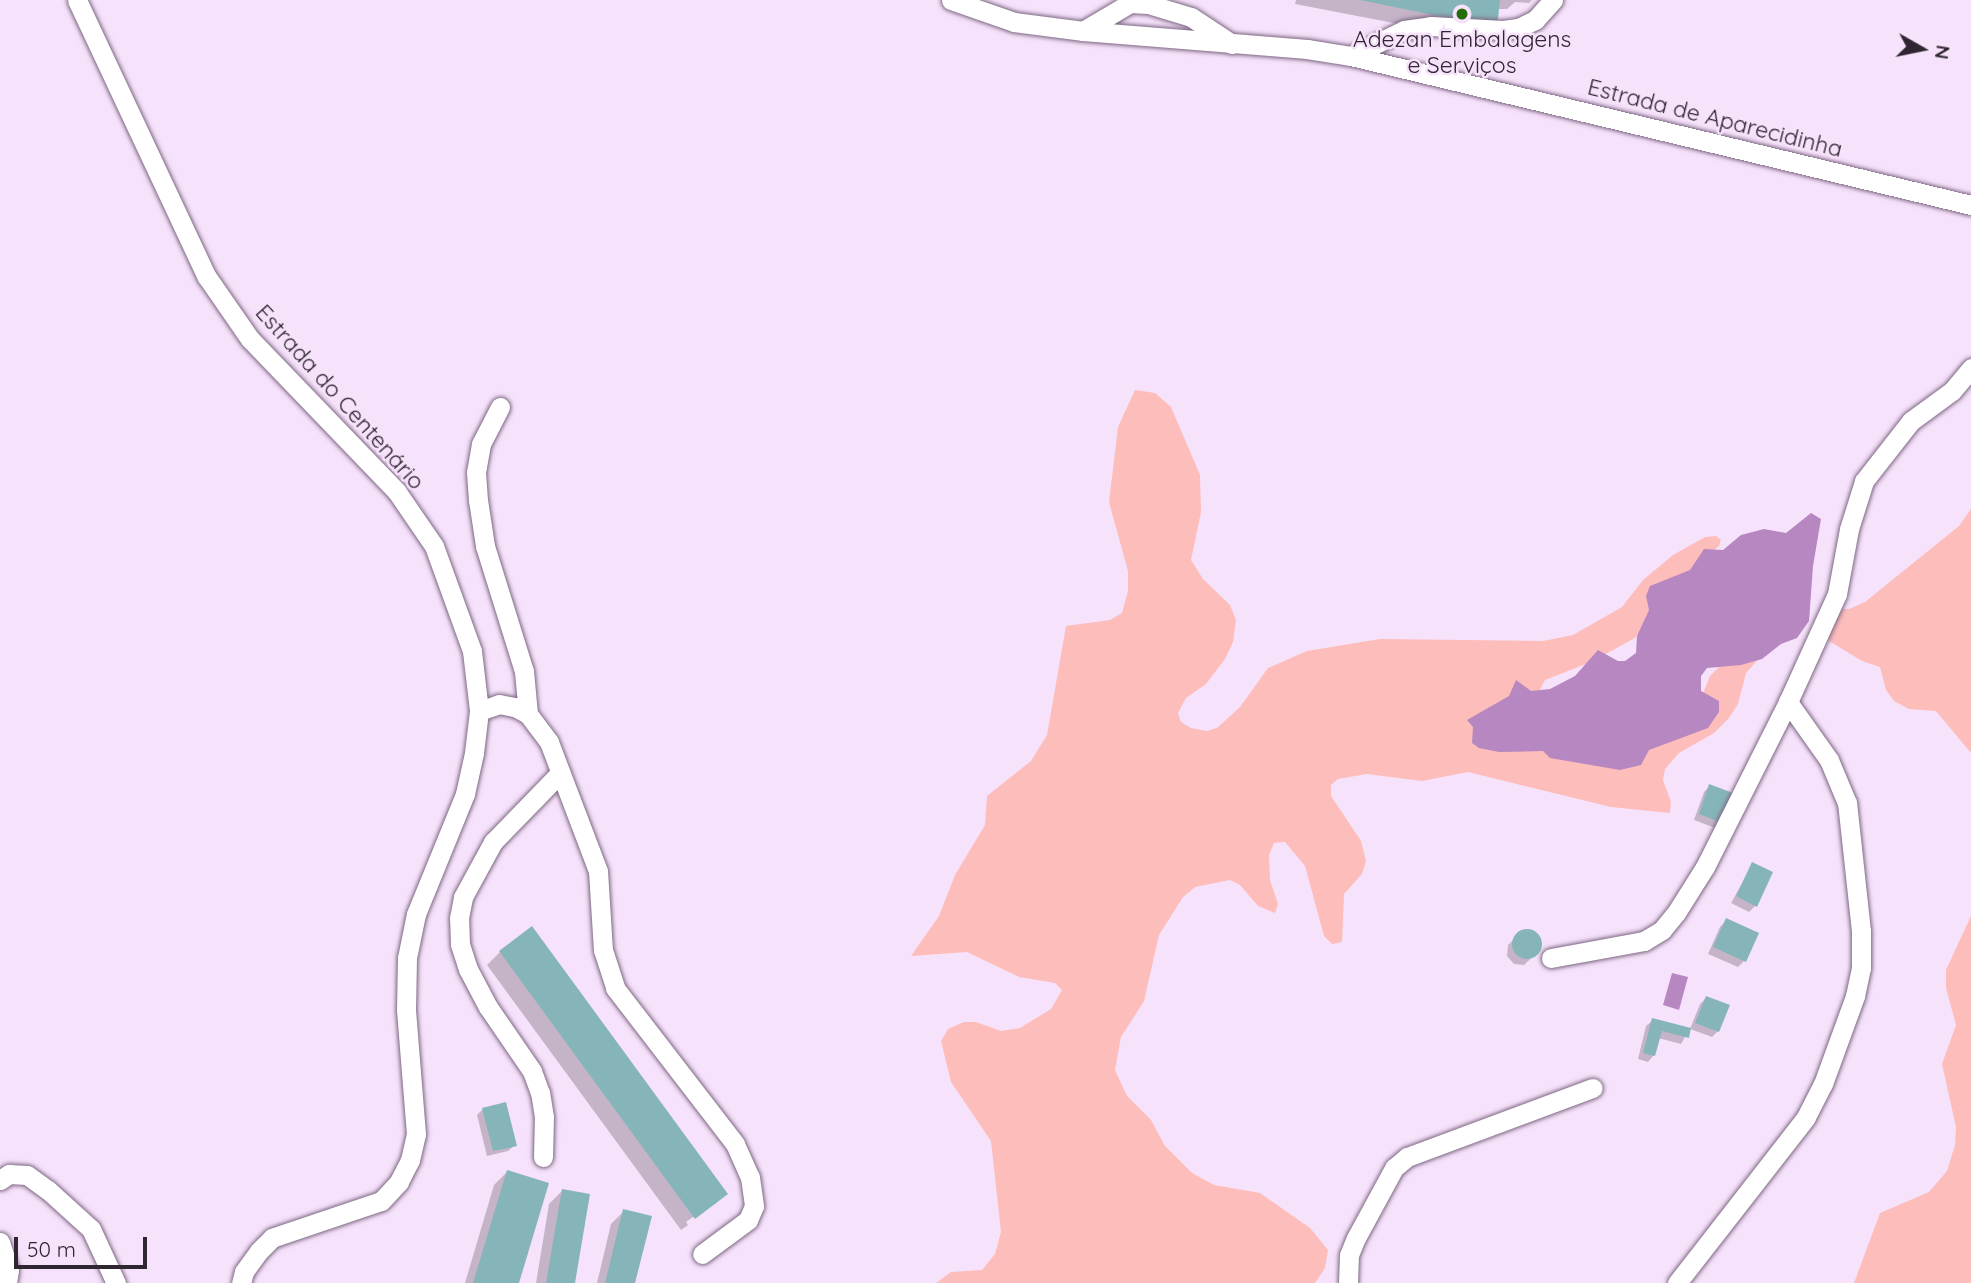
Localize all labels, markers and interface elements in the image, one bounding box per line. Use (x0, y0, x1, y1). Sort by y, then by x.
marker: Adezan Embalagens e Serviços (1454, 6, 1470, 22)
north arrow (1887, 14, 1957, 84)
place label: Adezan Embalagens e Serviços (1353, 25, 1571, 79)
text: N (1930, 44, 1956, 61)
street label: Estrada de Aparecidinha (1585, 73, 1845, 163)
street label: Estrada do Centenário (250, 299, 430, 495)
scale bar (18, 1224, 150, 1268)
text: 50 m (27, 1236, 76, 1262)

